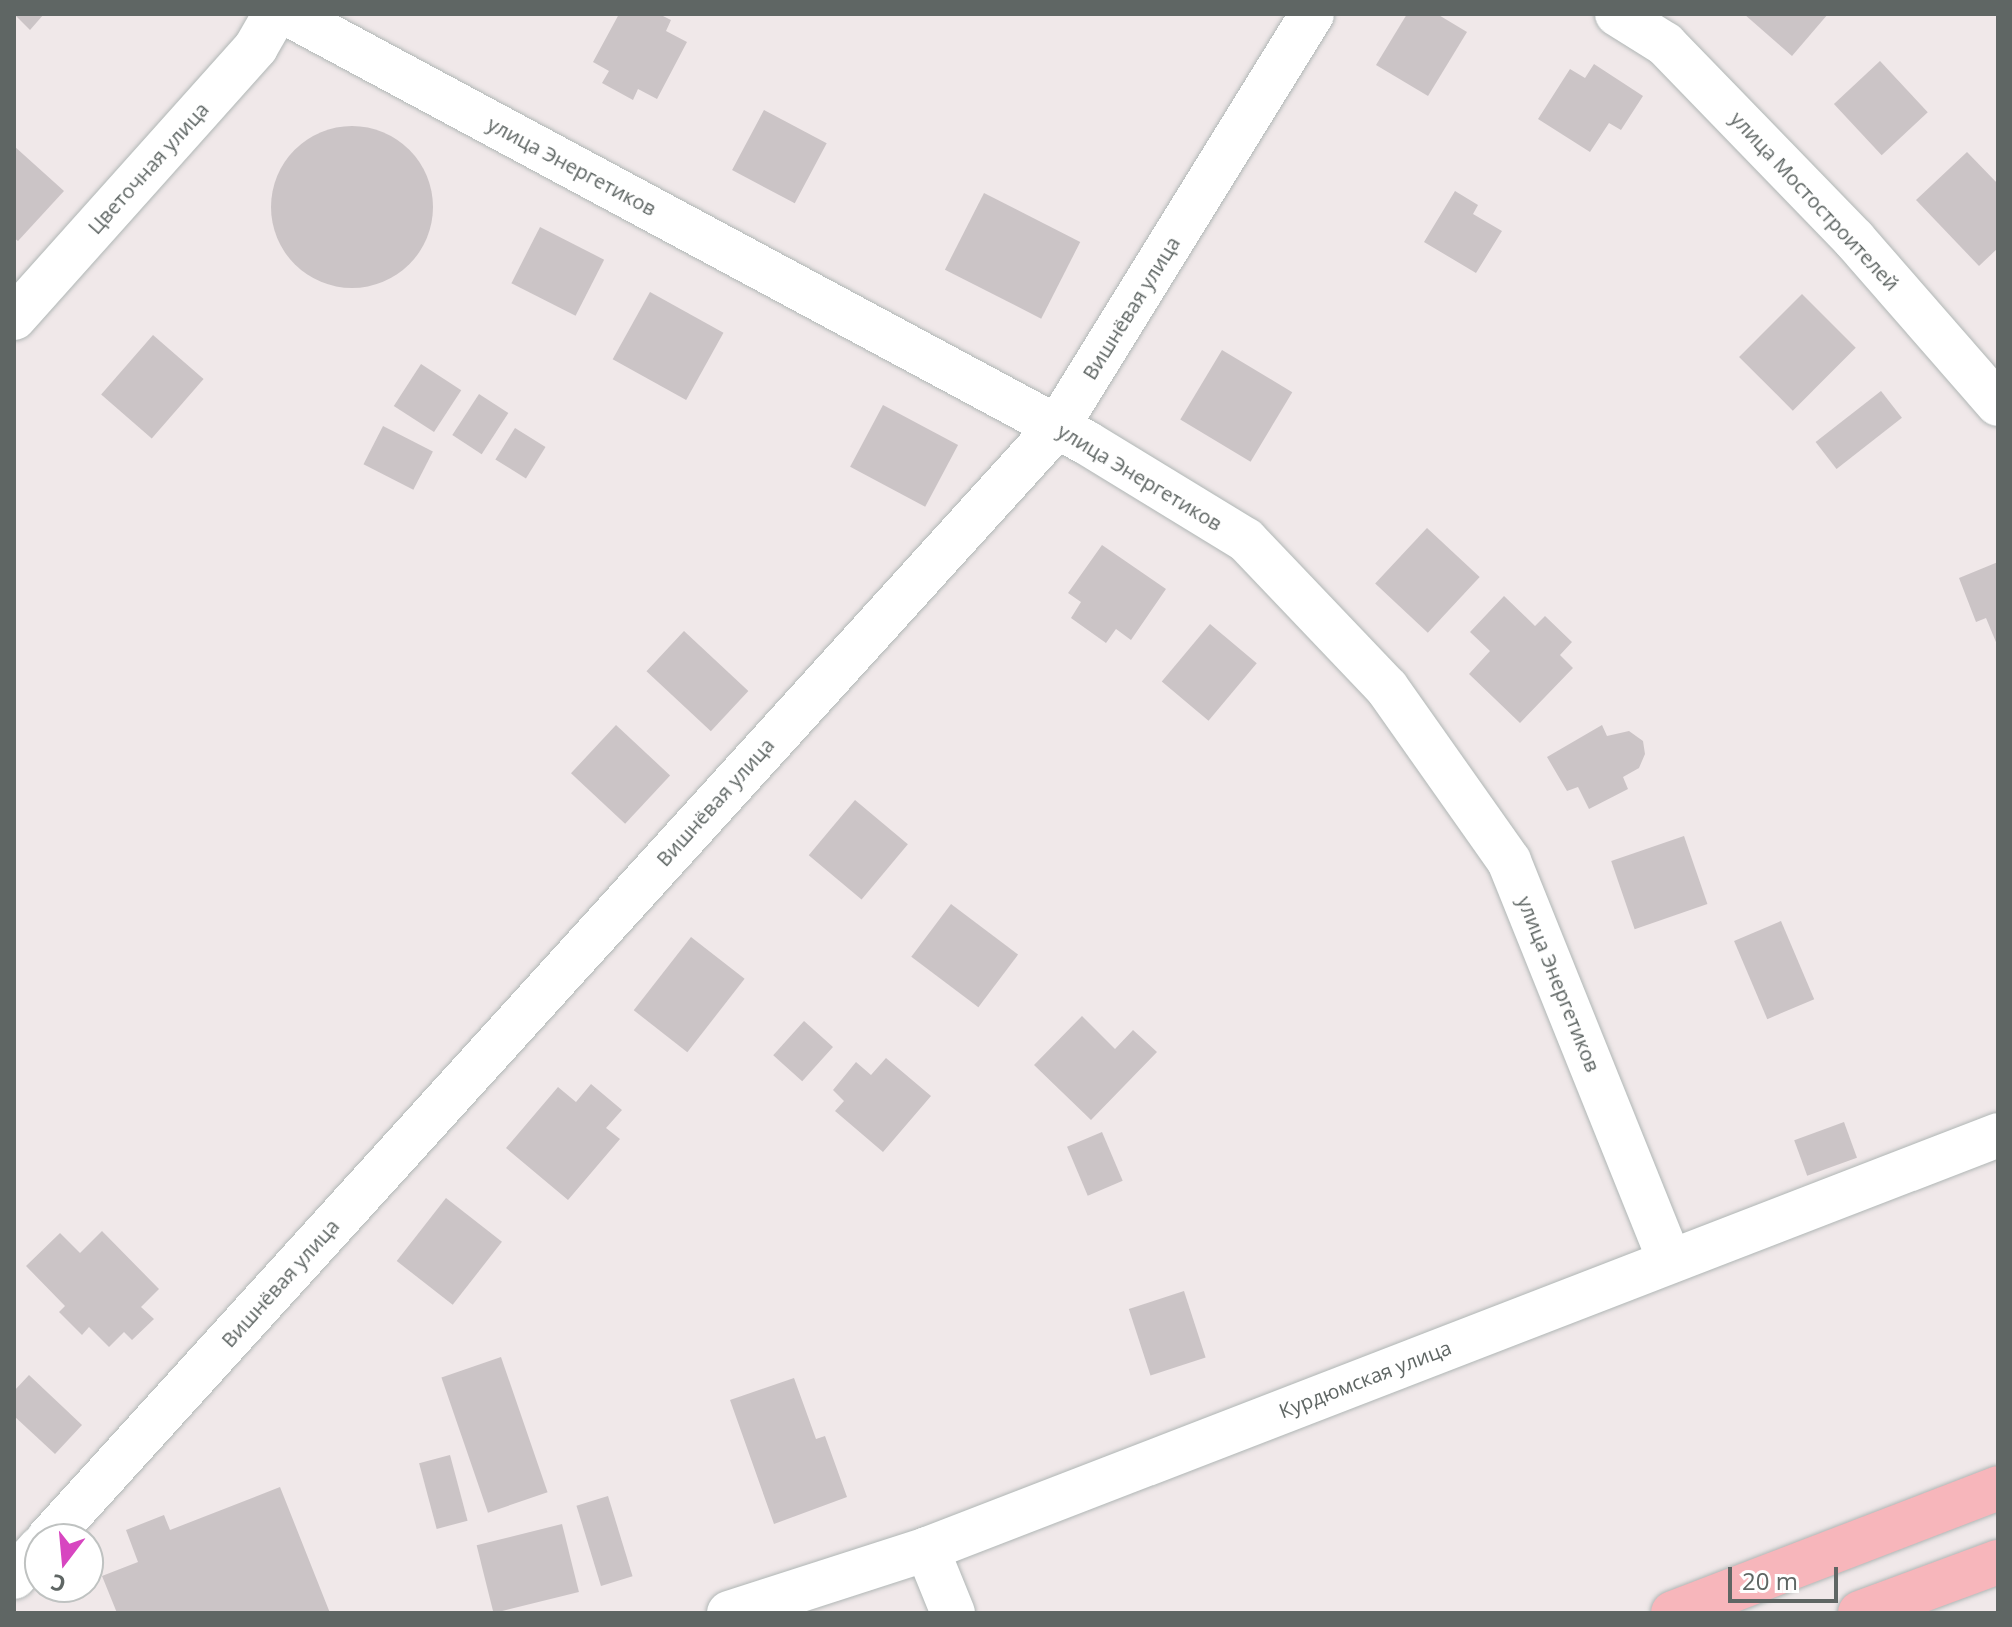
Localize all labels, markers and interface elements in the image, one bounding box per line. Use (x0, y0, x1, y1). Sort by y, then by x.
street label: Цветочная улица (83, 97, 213, 239)
street label: улица Мостостроителей (1726, 106, 1904, 296)
street label: улица Энергетиков (484, 111, 660, 221)
street label: Вишнёвая улица (1077, 232, 1185, 384)
street label: улица Энергетиков (1053, 418, 1227, 536)
street label: Вишнёвая улица (651, 733, 779, 871)
street label: улица Энергетиков (1513, 893, 1605, 1075)
street label: Вишнёвая улица (216, 1214, 344, 1352)
street label: Курдюмская улица (1276, 1335, 1454, 1423)
north arrow (24, 1523, 104, 1603)
scale bar (1732, 1551, 1842, 1601)
text: 20 m (1742, 1564, 1798, 1597)
text: С (47, 1568, 69, 1601)

